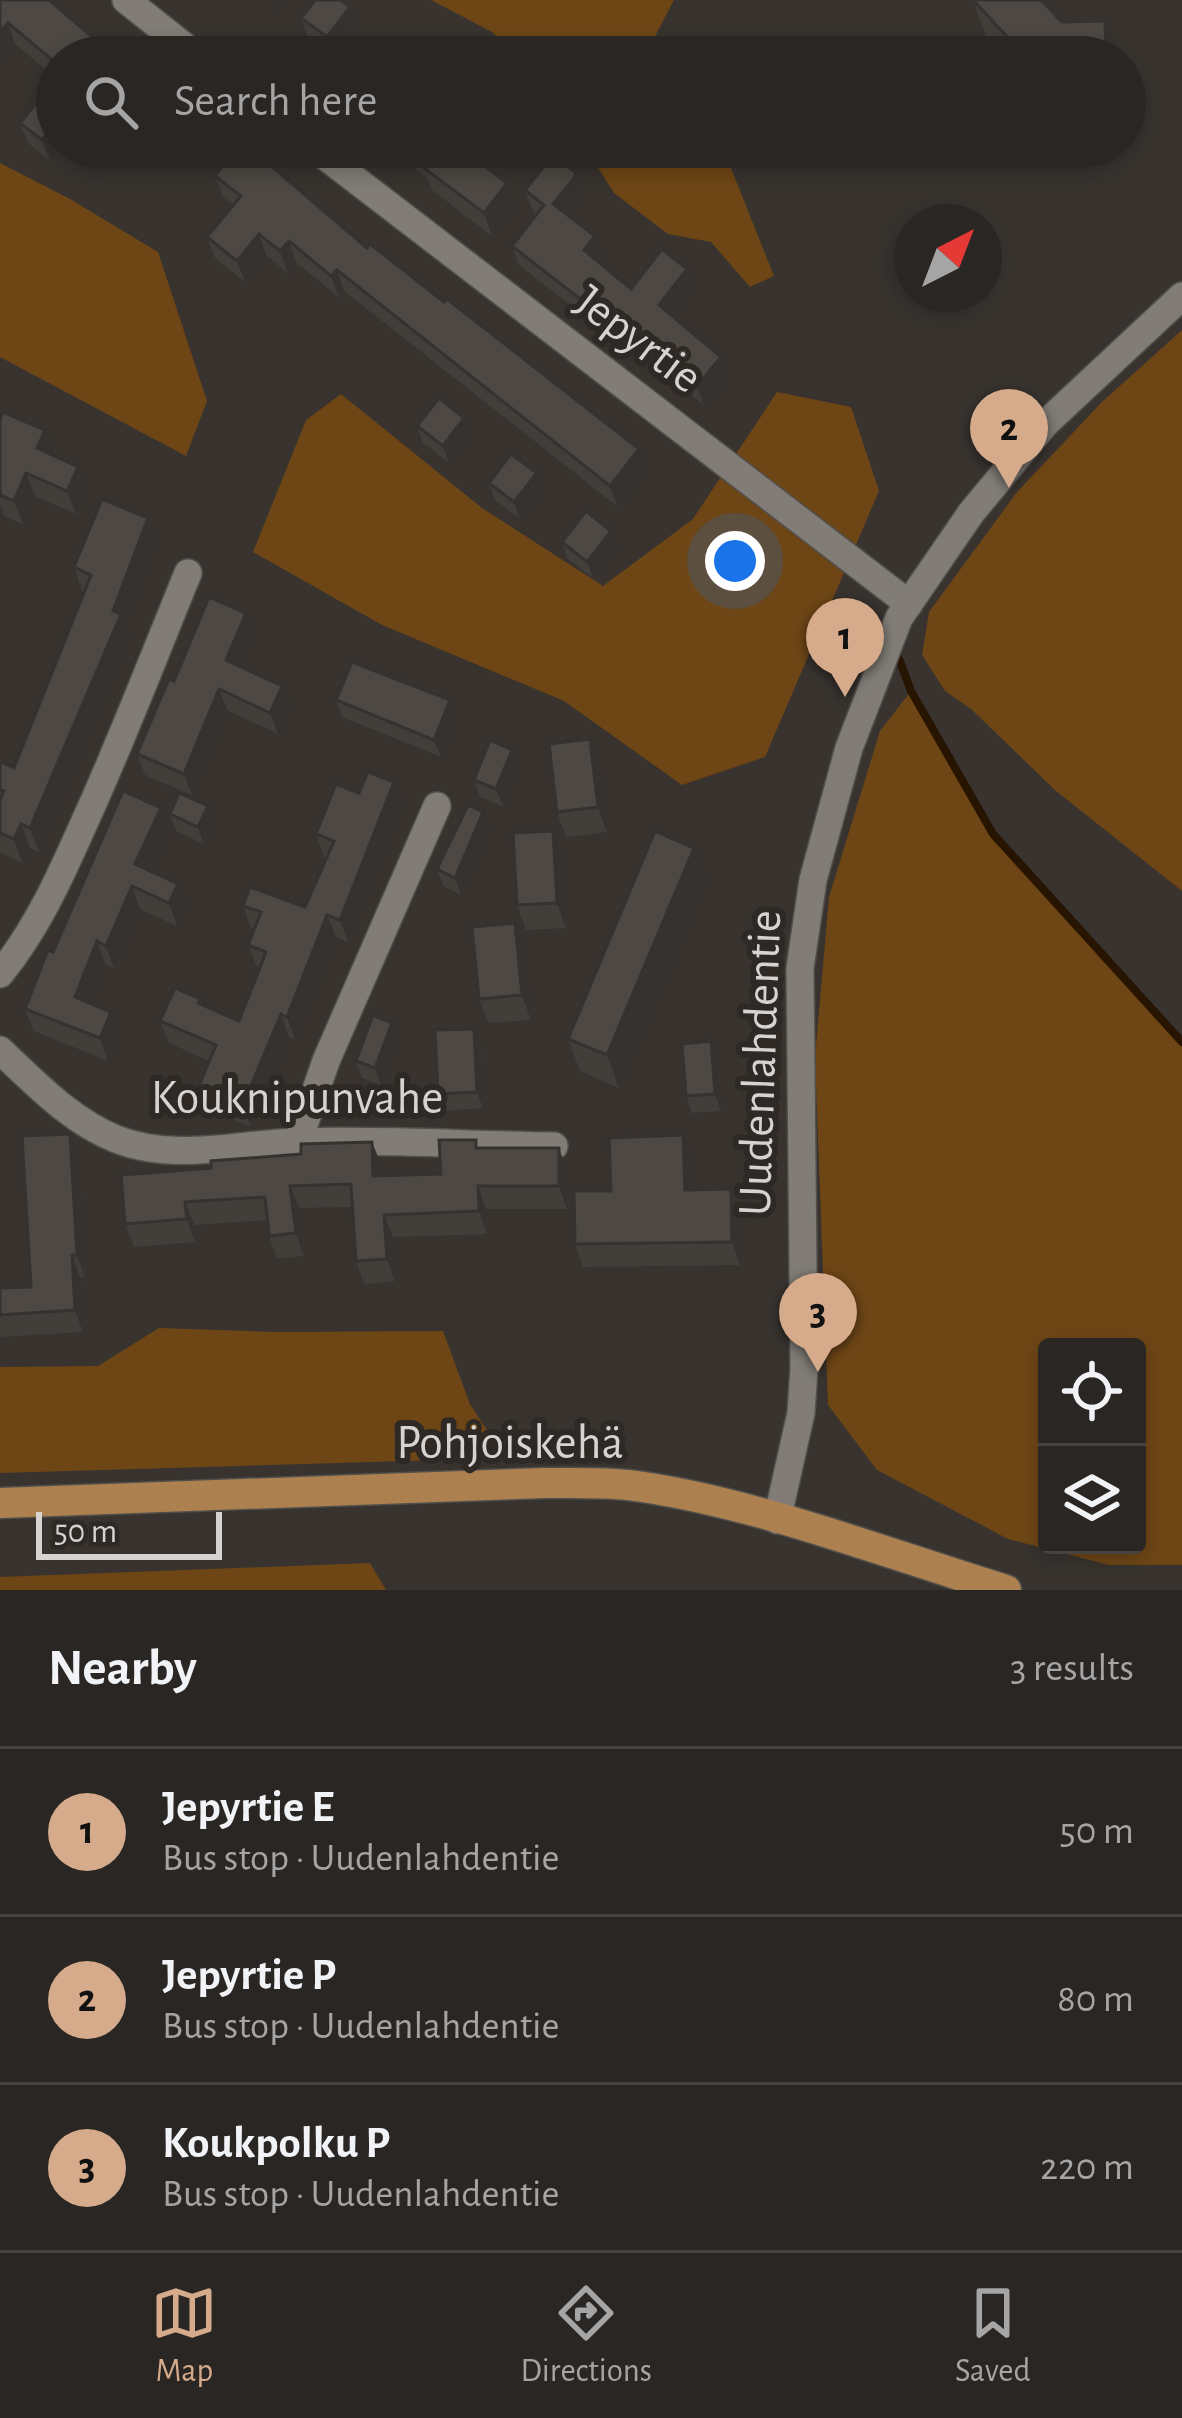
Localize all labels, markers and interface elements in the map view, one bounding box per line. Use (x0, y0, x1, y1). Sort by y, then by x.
search box (36, 36, 1146, 168)
icon: search (78, 69, 144, 135)
text: Search here (174, 79, 377, 124)
north arrow (894, 204, 1002, 312)
street label: Jepyrtie (566, 277, 710, 403)
pin: 2 (970, 389, 1048, 488)
your location (705, 531, 765, 591)
pin: 1 (806, 598, 884, 697)
street label: Uudenlahdentie (732, 909, 790, 1217)
street label: Kouknipunvahe (151, 1075, 443, 1123)
pin: 3 (779, 1273, 857, 1372)
map controls (1038, 1338, 1146, 1554)
button: locate (1038, 1338, 1146, 1446)
street label: Pohjoiskehä (396, 1420, 624, 1468)
button: layers (1038, 1446, 1146, 1554)
scale bar (36, 1506, 222, 1559)
text: 50 m (54, 1516, 117, 1549)
text: Nearby (48, 1643, 197, 1694)
text: 3 results (1010, 1649, 1134, 1688)
text: Jepyrtie E (162, 1785, 334, 1830)
text: 1 (80, 1812, 94, 1851)
text: 50 m (1059, 1812, 1134, 1851)
text: Bus stop · Uudenlahdentie (162, 1839, 560, 1878)
text: Jepyrtie P (162, 1953, 336, 1998)
text: 2 (78, 1980, 96, 2019)
text: 80 m (1057, 1980, 1134, 2019)
text: Bus stop · Uudenlahdentie (162, 2007, 560, 2046)
text: Koukpolku P (162, 2121, 390, 2166)
text: 3 (79, 2148, 95, 2187)
text: 220 m (1040, 2148, 1134, 2187)
text: Bus stop · Uudenlahdentie (162, 2175, 560, 2214)
tab: Map (151, 2280, 217, 2392)
tab: Directions (520, 2280, 652, 2392)
tab: Saved (955, 2280, 1030, 2392)

